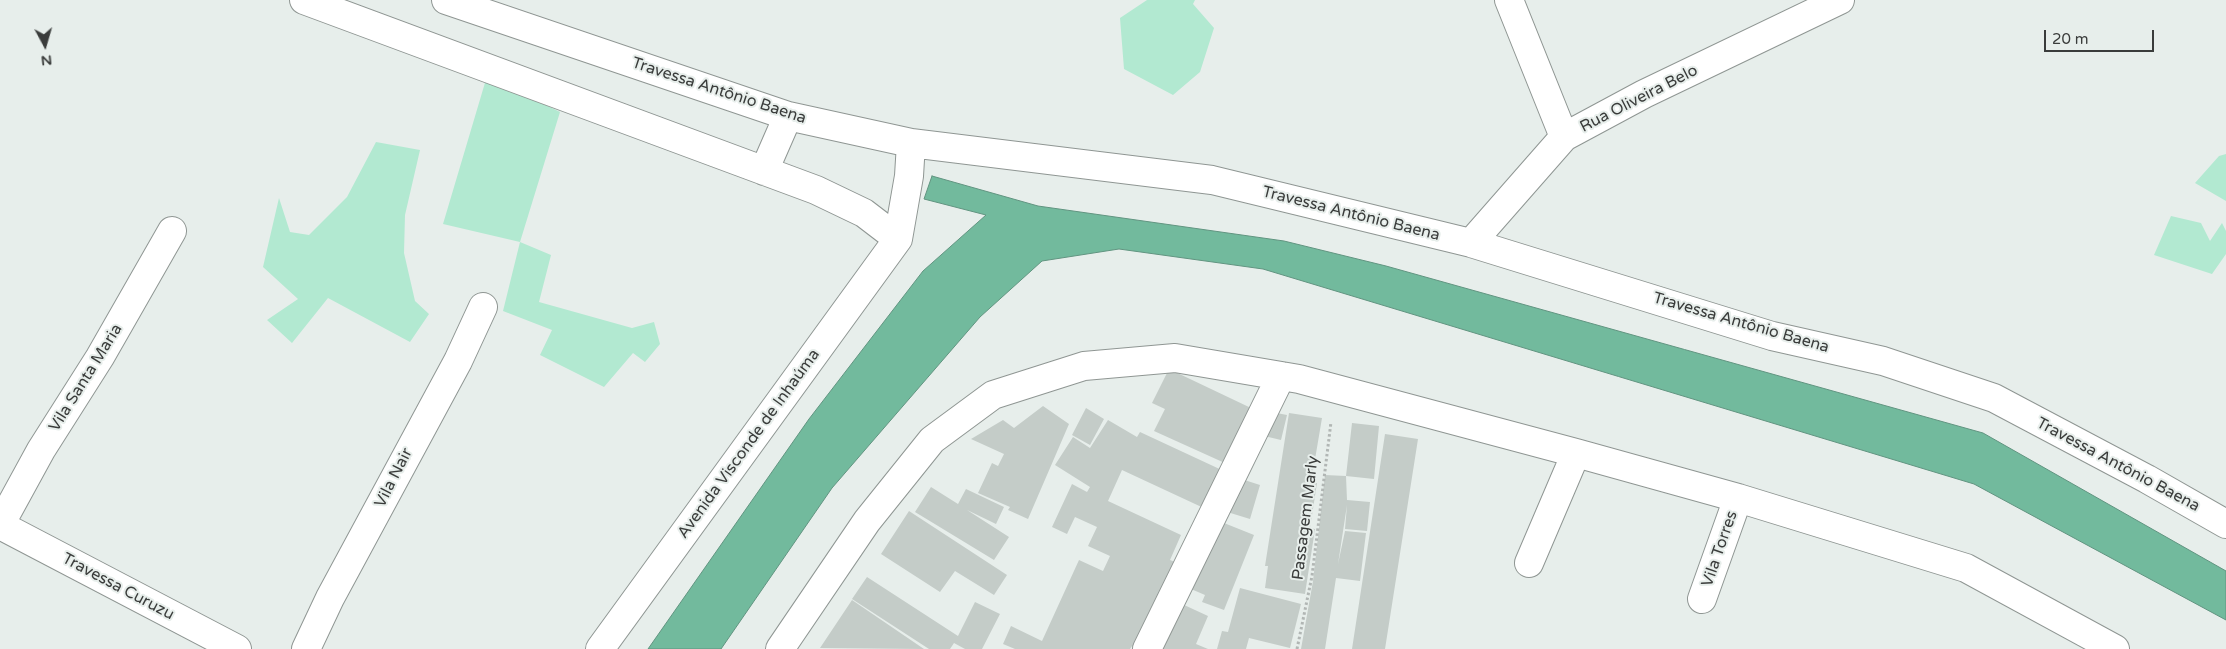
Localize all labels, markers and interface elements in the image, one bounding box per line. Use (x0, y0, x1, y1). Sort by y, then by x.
north arrow (20, 20, 70, 70)
scale bar (2046, 20, 2156, 52)
text: 20 m (2052, 30, 2089, 48)
text: N (40, 51, 53, 69)
street label: Travessa Antônio Baena (629, 54, 809, 128)
street label: Rua Oliveira Belo (1577, 61, 1701, 137)
street label: Travessa Antônio Baena (1260, 183, 1442, 245)
street label: Travessa Antônio Baena (1651, 289, 1831, 357)
street label: Vila Santa Maria (45, 321, 127, 435)
street label: Avenida Visconde de Inhaúma (674, 346, 824, 542)
street label: Travessa Antônio Baena (2033, 414, 2203, 516)
street label: Vila Nair (371, 445, 417, 511)
street label: Passagem Marly (1289, 455, 1323, 581)
street label: Vila Torres (1698, 508, 1742, 590)
street label: Travessa Curuzu (59, 549, 177, 625)

